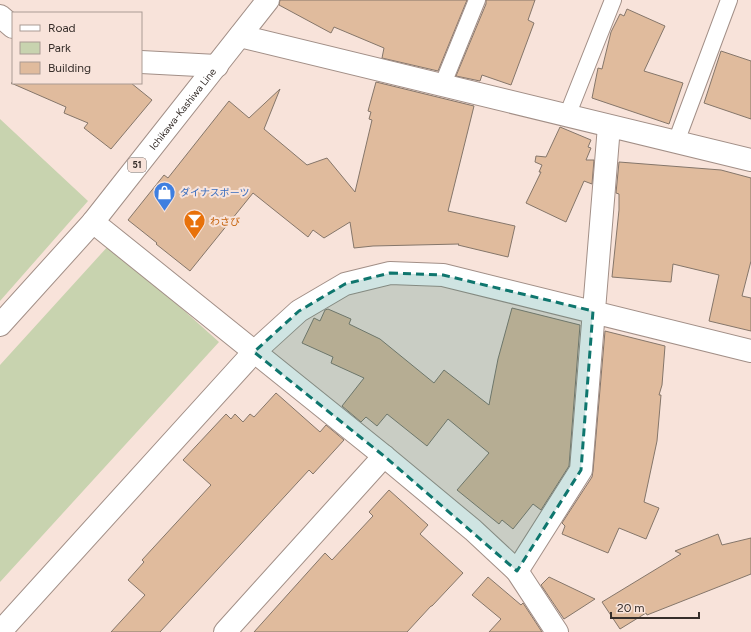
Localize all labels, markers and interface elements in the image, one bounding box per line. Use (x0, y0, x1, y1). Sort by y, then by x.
legend (12, 12, 142, 84)
text: Road (48, 21, 76, 35)
text: Park (48, 41, 71, 55)
text: Building (48, 61, 91, 75)
street label: Ichikawa-Kashiwa Line (146, 65, 219, 153)
road number: 51 (128, 158, 146, 172)
shop icon: ダイナスポーツ (151, 179, 177, 212)
place label: ダイナスポーツ (180, 186, 250, 199)
bar icon: わさび (182, 208, 208, 241)
place label: わさび (210, 215, 240, 228)
scale bar (611, 594, 699, 620)
text: 20 m (617, 601, 645, 615)

